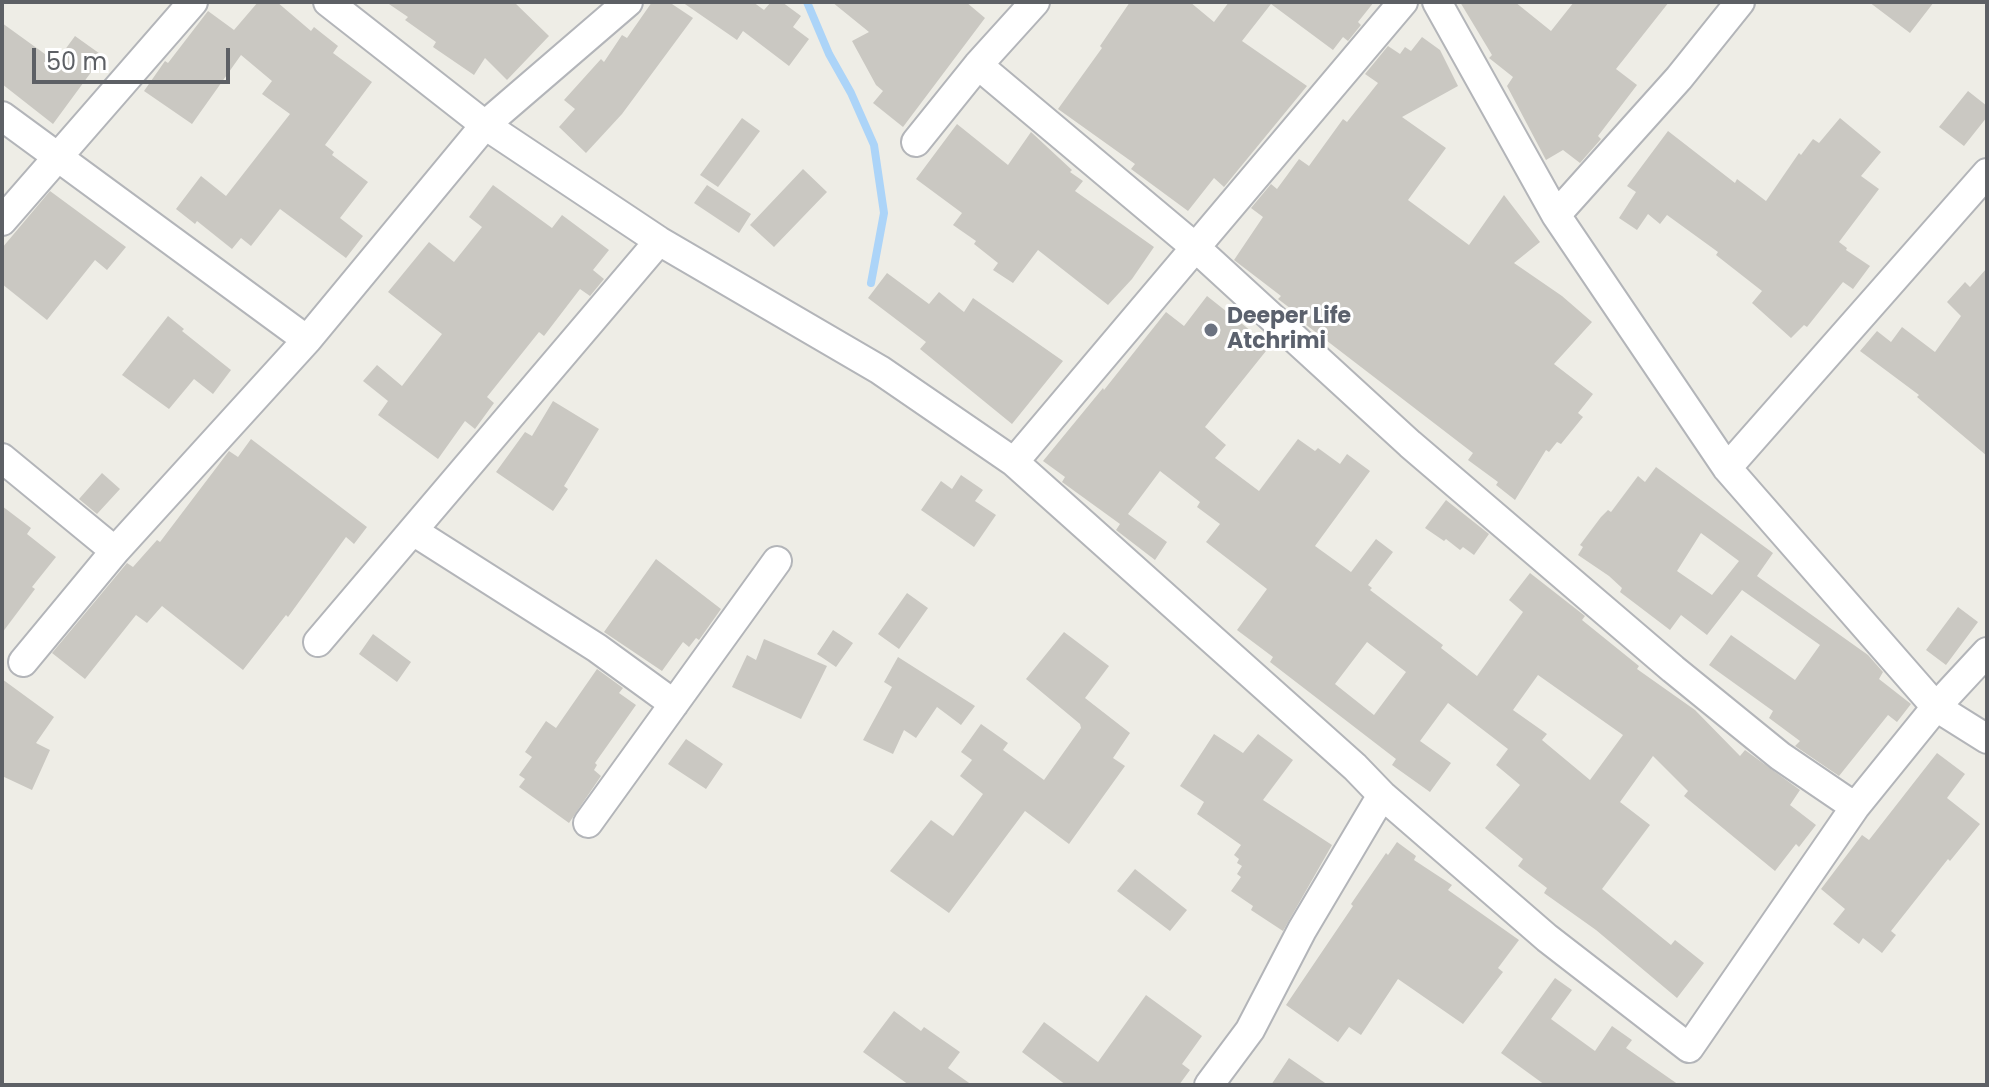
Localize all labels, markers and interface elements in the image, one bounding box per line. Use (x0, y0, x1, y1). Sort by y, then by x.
scale bar (36, 32, 234, 82)
text: 50 m (46, 45, 107, 78)
place label: Deeper Life Atchrimi (1227, 304, 1351, 356)
marker: Deeper Life Atchrimi (1202, 321, 1220, 339)

